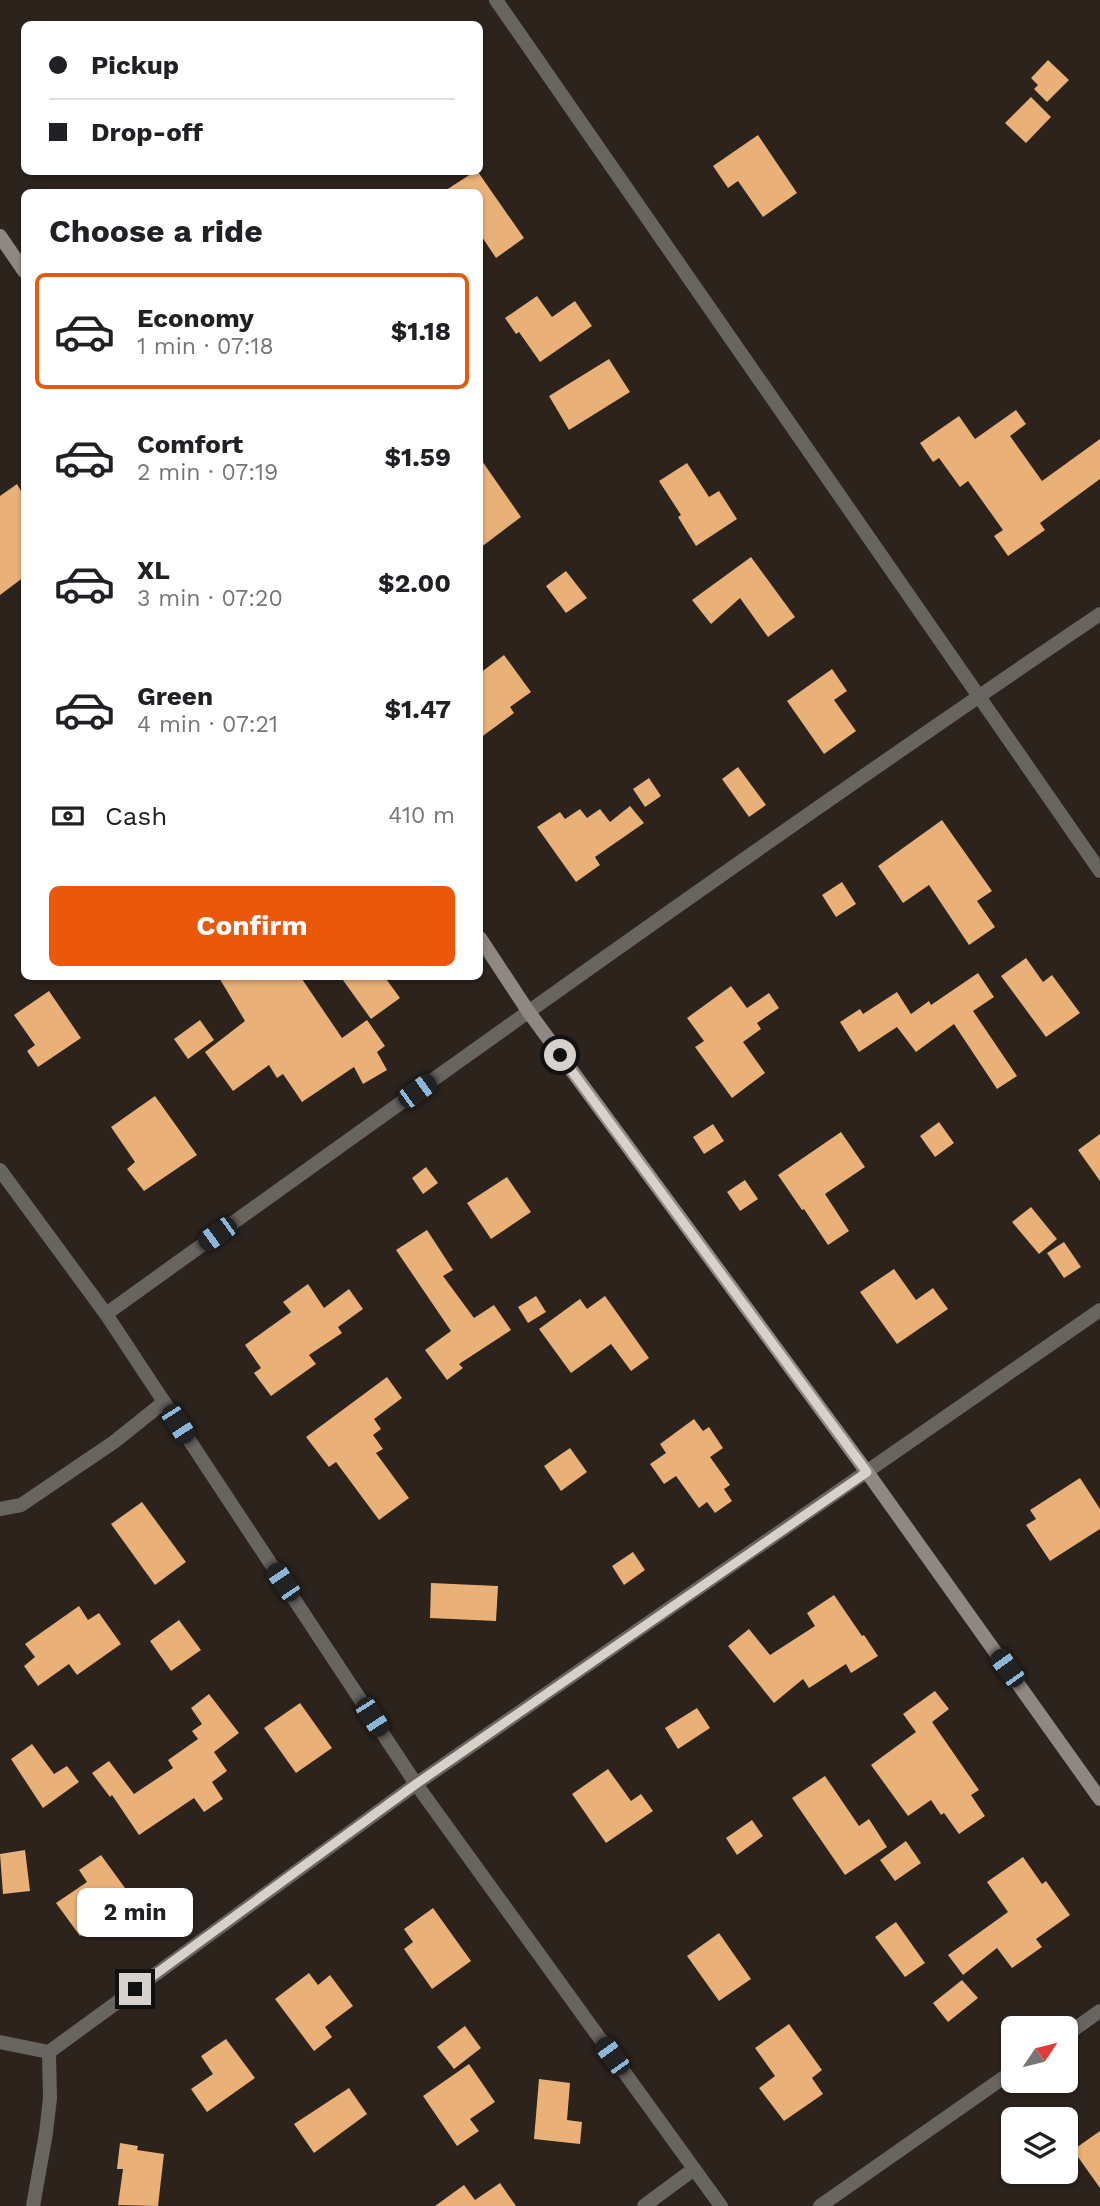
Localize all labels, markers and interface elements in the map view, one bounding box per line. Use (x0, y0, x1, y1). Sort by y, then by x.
text: Pickup (91, 50, 179, 80)
text: Drop-off (91, 117, 203, 147)
text: Choose a ride (49, 212, 263, 250)
icon: car (53, 300, 116, 363)
text: Economy (137, 303, 254, 333)
text: $1.18 (391, 316, 451, 346)
text: 1 min · 07:18 (137, 333, 274, 360)
icon: car (53, 426, 116, 489)
text: Comfort (137, 429, 243, 459)
text: $1.59 (384, 442, 451, 472)
text: 2 min · 07:19 (137, 459, 278, 486)
icon: car (53, 552, 116, 615)
text: XL (137, 555, 170, 585)
text: $2.00 (378, 568, 451, 598)
text: 3 min · 07:20 (137, 585, 283, 612)
icon: car (53, 678, 116, 741)
text: Green (137, 681, 213, 711)
text: $1.47 (384, 694, 451, 724)
text: 4 min · 07:21 (137, 711, 278, 738)
icon: cash (49, 797, 87, 835)
text: Cash (105, 801, 167, 831)
text: 410 m (388, 802, 455, 829)
button: Confirm (49, 886, 455, 966)
route start (544, 1039, 576, 1071)
car (394, 1070, 441, 1112)
car (194, 1213, 241, 1255)
car (158, 1401, 199, 1447)
car (263, 1559, 304, 1605)
car (987, 1645, 1028, 1691)
car (352, 1694, 393, 1740)
callout: 2 min (77, 1888, 193, 1937)
text: 2 min (104, 1899, 166, 1926)
route end (119, 1973, 151, 2005)
north arrow (1001, 2016, 1078, 2093)
map controls (1001, 2016, 1078, 2184)
car (592, 2033, 633, 2079)
button: layers (1001, 2107, 1078, 2184)

